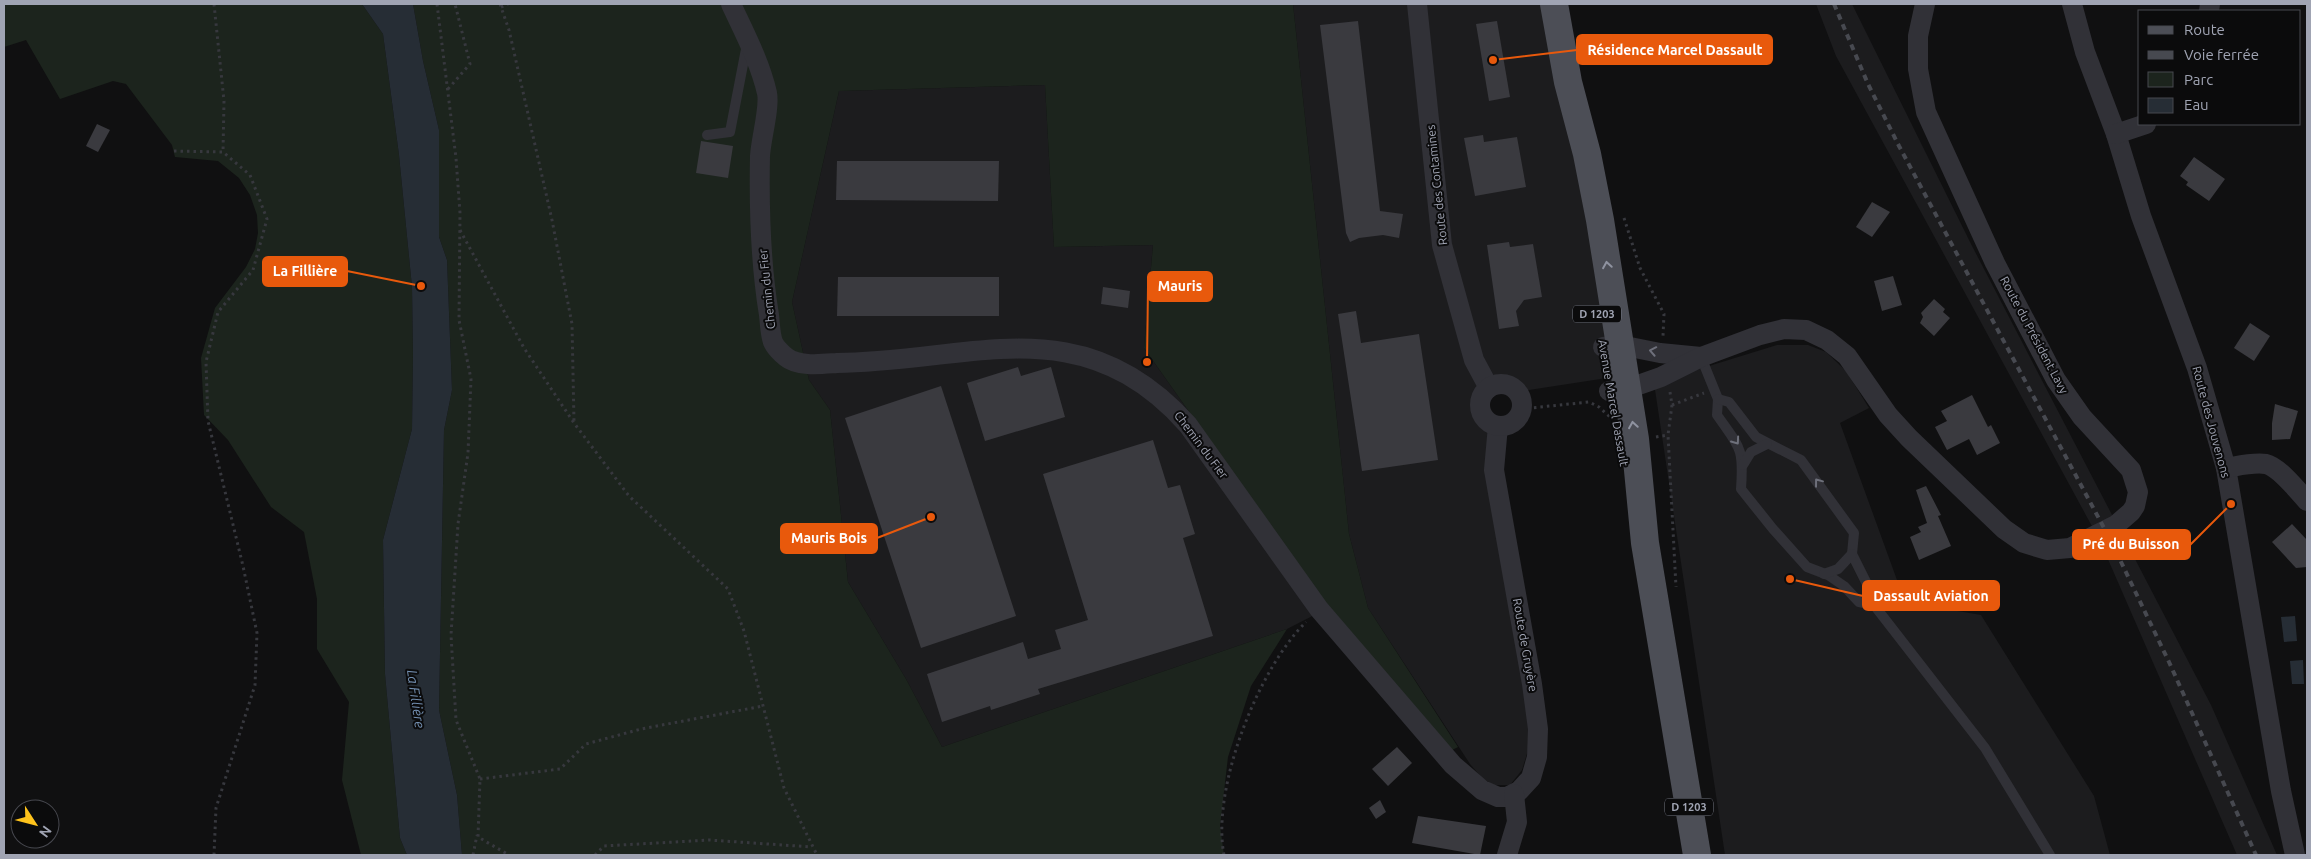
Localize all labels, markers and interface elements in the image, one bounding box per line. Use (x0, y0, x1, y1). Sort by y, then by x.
legend (2138, 10, 2301, 125)
text: Route (2184, 21, 2225, 38)
callout: Résidence Marcel Dassault (1577, 35, 1772, 64)
text: Résidence Marcel Dassault (1587, 42, 1763, 58)
text: Voie ferrée (2184, 46, 2259, 63)
text: Parc (2184, 71, 2213, 88)
text: Eau (2184, 96, 2209, 113)
street label: Route des Contamines (1424, 124, 1449, 246)
street label: Chemin du Fier (756, 248, 777, 330)
callout: La Fillière (263, 257, 347, 286)
one-way arrow (1603, 260, 1613, 269)
text: La Fillière (273, 263, 337, 279)
callout: Mauris (1148, 272, 1212, 301)
street label: Route du Président Lavy (1998, 274, 2071, 396)
text: Mauris (1158, 278, 1203, 294)
road number: D 1203 (1573, 306, 1621, 322)
street label: Avenue Marcel Dassault (1596, 339, 1631, 467)
one-way arrow (1648, 346, 1657, 357)
street label: Route des Jouvenons (2190, 365, 2233, 479)
street label: Chemin du Fier (1172, 409, 1231, 481)
one-way arrow (1629, 421, 1639, 430)
one-way arrow (1730, 435, 1739, 445)
one-way arrow (1815, 479, 1823, 488)
callout: Mauris Bois (781, 524, 877, 553)
text: Mauris Bois (791, 530, 867, 546)
callout: Pré du Buisson (2073, 530, 2190, 559)
text: Pré du Buisson (2083, 536, 2179, 552)
callout: Dassault Aviation (1863, 581, 1999, 610)
text: Dassault Aviation (1873, 588, 1989, 604)
street label: Route de Gruyère (1511, 597, 1540, 693)
water label: La Fillière (404, 669, 428, 729)
north arrow (10, 799, 60, 849)
road number: D 1203 (1665, 799, 1713, 816)
text: N (36, 823, 55, 841)

